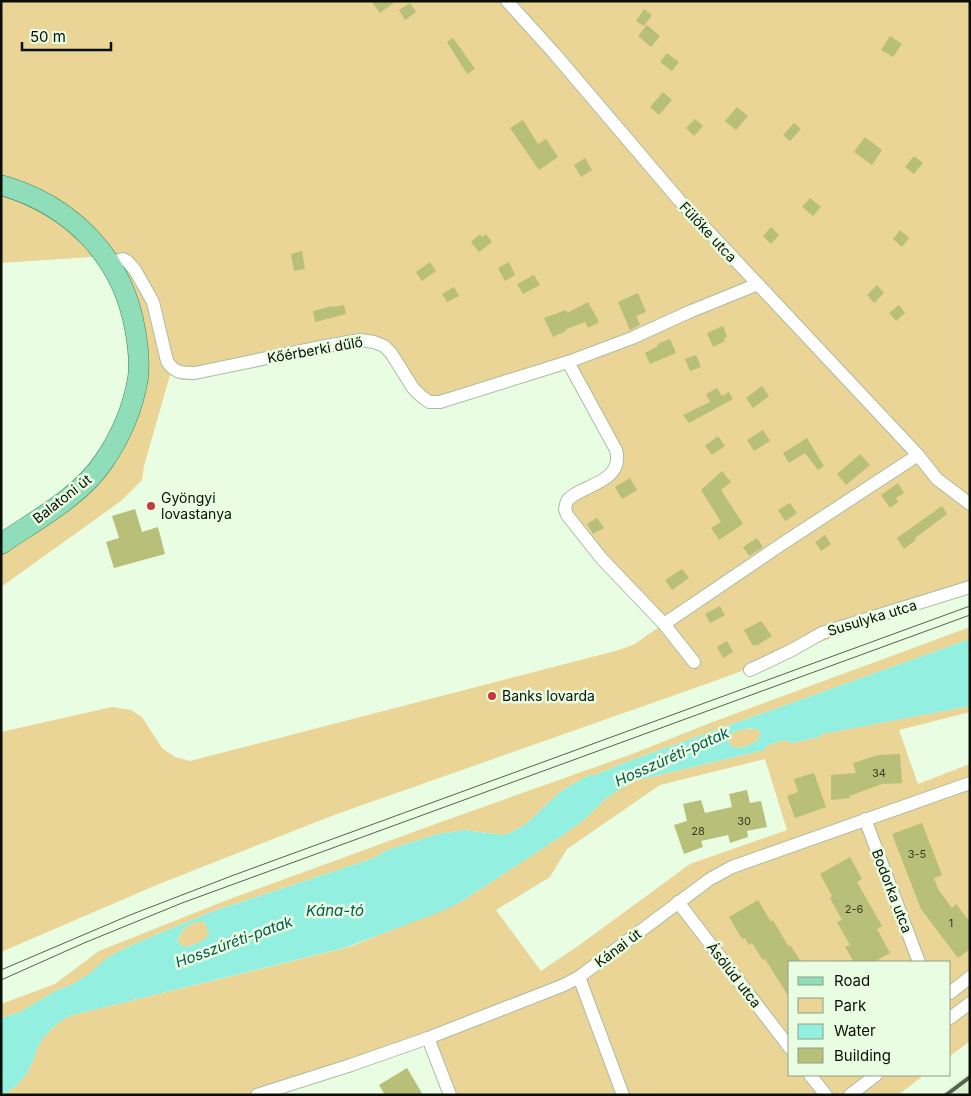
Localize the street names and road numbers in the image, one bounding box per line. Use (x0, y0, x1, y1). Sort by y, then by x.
street label: Fülőke utca (676, 198, 741, 265)
street label: Kőérberki dűlő (266, 333, 364, 366)
street label: Balatoni út (29, 470, 95, 527)
street label: Susulyka utca (825, 596, 919, 639)
street label: Bodorka utca (869, 847, 916, 935)
street label: Kánai út (591, 924, 645, 971)
street label: Ásólúd utca (704, 939, 765, 1011)

